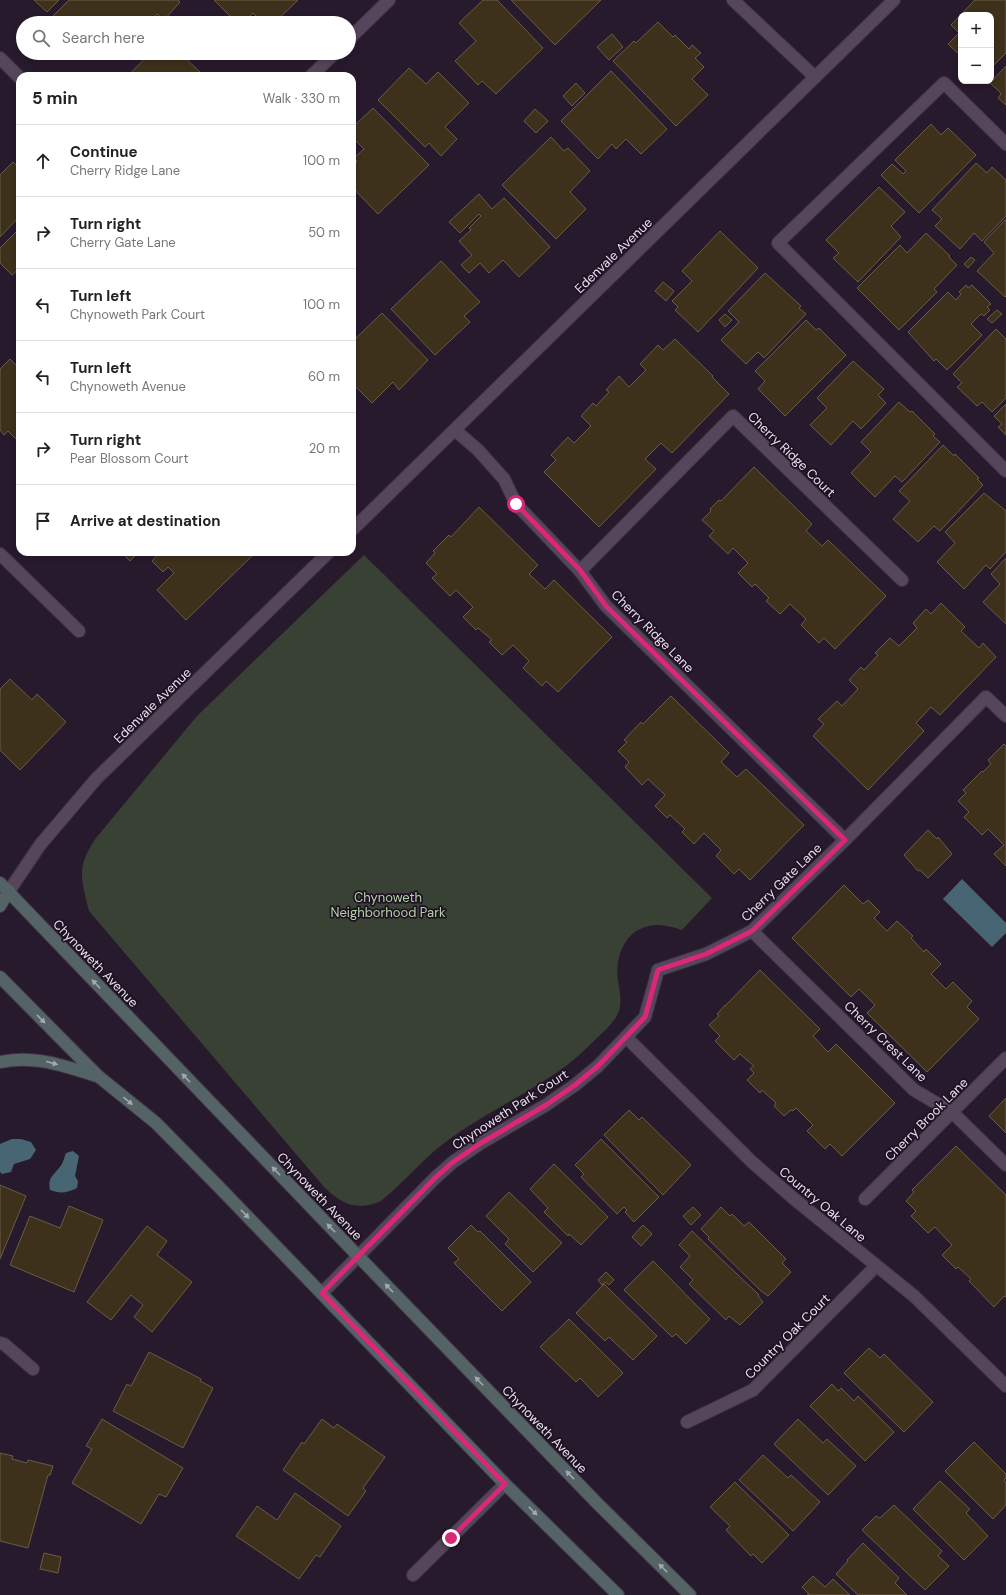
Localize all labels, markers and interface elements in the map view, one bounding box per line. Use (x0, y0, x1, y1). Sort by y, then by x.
map controls (958, 12, 994, 84)
button: + (958, 12, 994, 48)
search box (16, 16, 356, 60)
icon: search (30, 27, 52, 49)
text: Search here (62, 28, 145, 48)
button: − (958, 48, 994, 84)
text: 5 min (32, 87, 78, 109)
text: Walk · 330 m (263, 90, 340, 107)
text: Continue (70, 142, 138, 162)
icon: ahead (32, 150, 54, 172)
text: 100 m (303, 152, 340, 169)
text: Cherry Ridge Lane (70, 162, 180, 179)
text: Turn right (70, 214, 141, 234)
street label: Edenvale Avenue (571, 214, 656, 297)
icon: right (32, 222, 54, 244)
text: 50 m (308, 224, 340, 241)
text: Cherry Gate Lane (70, 234, 176, 251)
text: Turn left (70, 286, 131, 306)
icon: left (32, 294, 54, 316)
text: 100 m (303, 296, 340, 313)
text: Chynoweth Park Court (70, 306, 205, 323)
text: Turn left (70, 358, 131, 378)
icon: left (32, 366, 54, 388)
text: 60 m (308, 368, 340, 385)
text: Chynoweth Avenue (70, 378, 186, 395)
street label: Cherry Ridge Court (744, 408, 839, 501)
text: Turn right (70, 430, 141, 450)
icon: right (32, 438, 54, 460)
text: 20 m (309, 440, 340, 457)
text: Pear Blossom Court (70, 450, 189, 467)
route start (507, 495, 525, 513)
icon: arrive (32, 510, 54, 532)
text: Arrive at destination (70, 511, 221, 531)
street label: Cherry Ridge Lane (608, 586, 698, 676)
street label: Edenvale Avenue (110, 664, 195, 747)
street label: Cherry Gate Lane (737, 840, 825, 925)
park label: Chynoweth Neighborhood Park (330, 889, 446, 921)
street label: Chynoweth Avenue (49, 916, 142, 1011)
one-way arrow (92, 979, 101, 989)
street label: Cherry Crest Lane (840, 997, 931, 1085)
one-way arrow (36, 1014, 46, 1023)
one-way arrow (46, 1060, 59, 1066)
street label: Chynoweth Park Court (449, 1065, 572, 1153)
one-way arrow (182, 1073, 191, 1083)
street label: Cherry Brook Lane (881, 1074, 972, 1165)
one-way arrow (123, 1097, 134, 1105)
street label: Chynoweth Avenue (273, 1149, 366, 1244)
street label: Country Oak Lane (776, 1163, 870, 1246)
one-way arrow (272, 1166, 281, 1176)
one-way arrow (241, 1209, 250, 1219)
one-way arrow (326, 1223, 336, 1233)
one-way arrow (384, 1283, 394, 1293)
street label: Country Oak Court (741, 1290, 834, 1383)
one-way arrow (475, 1376, 484, 1386)
street label: Chynoweth Avenue (498, 1382, 591, 1477)
one-way arrow (565, 1470, 575, 1480)
one-way arrow (528, 1506, 538, 1516)
route end (442, 1529, 460, 1547)
one-way arrow (658, 1563, 668, 1572)

